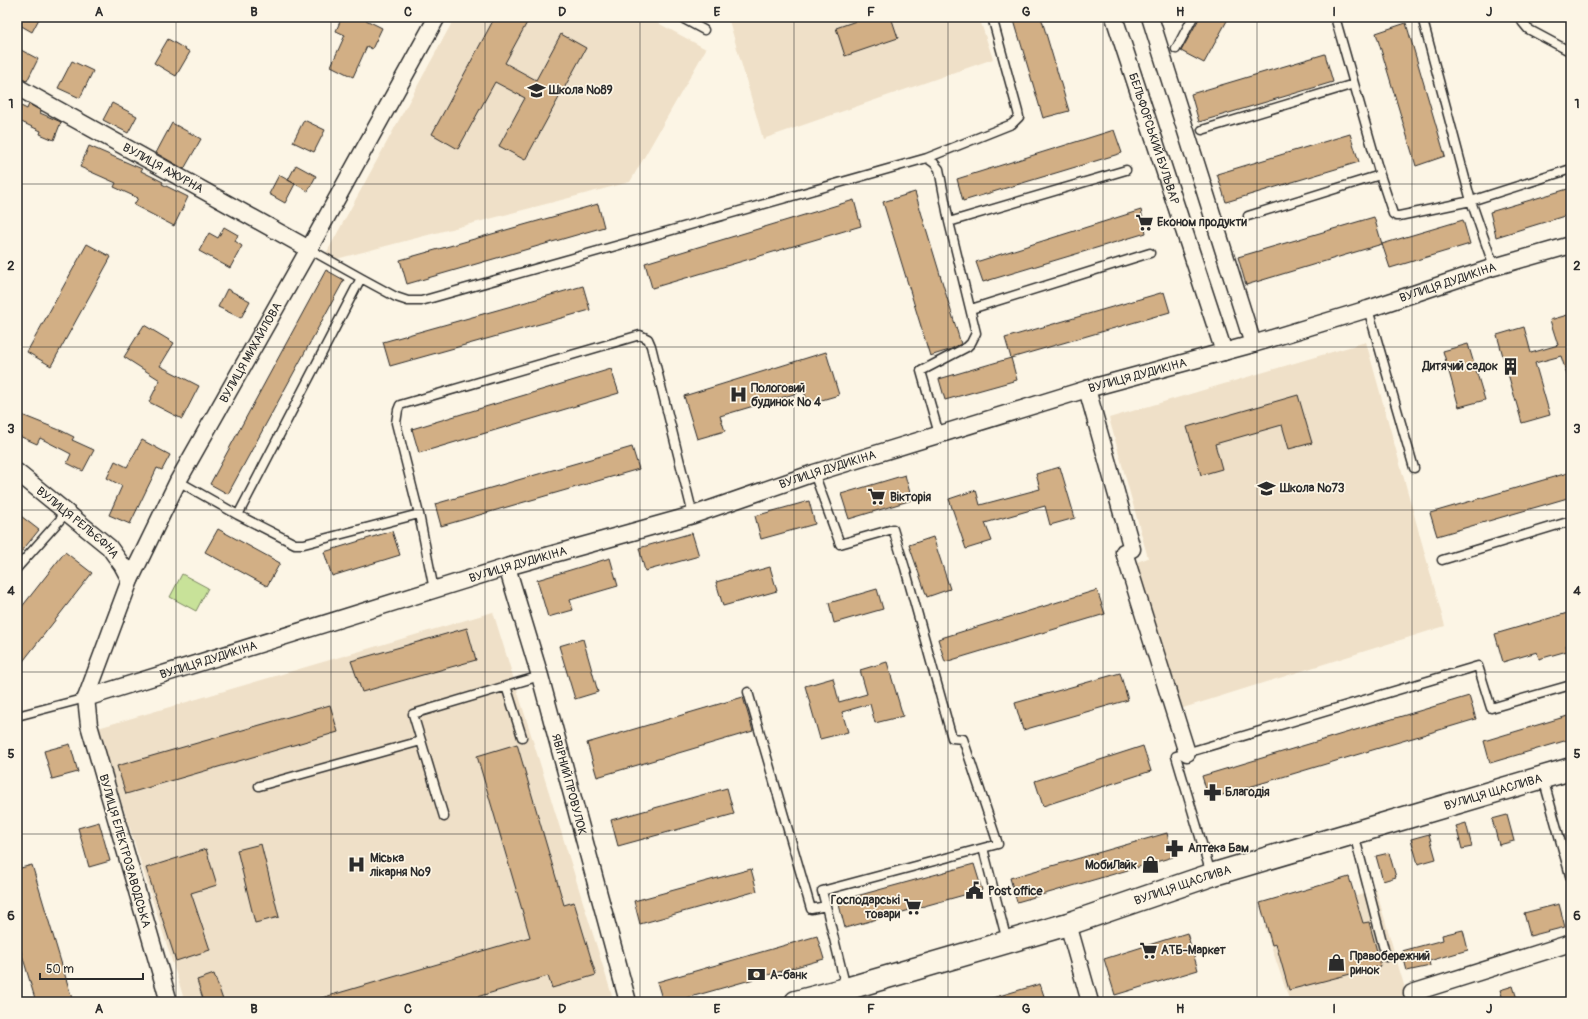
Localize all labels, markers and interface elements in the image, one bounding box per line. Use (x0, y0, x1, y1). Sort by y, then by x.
text: A (95, 4, 104, 20)
text: B (250, 4, 258, 20)
text: C (404, 4, 412, 20)
text: D (558, 4, 566, 20)
text: E (714, 4, 721, 20)
text: F (867, 4, 875, 20)
text: G (1022, 4, 1031, 20)
text: H (1176, 4, 1184, 20)
text: I (1332, 4, 1336, 20)
text: J (1486, 4, 1492, 20)
street label: БЕЛЬФОРСЬКИЙ БУЛЬВАР (1125, 71, 1182, 206)
school or university icon: Школа №89 (526, 80, 546, 100)
place label: Школа №89 (548, 83, 613, 98)
text: 1 (8, 96, 14, 112)
text: 1 (1574, 96, 1580, 112)
street label: ВУЛИЦЯ АЖУРНА (120, 140, 206, 197)
supermarket icon: Економ продукти (1134, 212, 1154, 232)
place label: Економ продукти (1157, 215, 1248, 230)
text: 2 (7, 258, 15, 274)
text: 2 (1573, 258, 1581, 274)
street label: ВУЛИЦЯ ДУДИКІНА (1398, 260, 1498, 306)
street label: ВУЛИЦЯ МИХАЙЛОВА (217, 300, 285, 406)
street label: ВУЛИЦЯ ДУДИКІНА (1087, 355, 1188, 396)
building icon: Дитячий садок (1501, 356, 1521, 376)
place label: Дитячий садок (1422, 359, 1499, 374)
place label: Пологовий будинок № 4 (751, 381, 821, 410)
hospital icon: Пологовий будинок № 4 (728, 385, 748, 405)
text: 3 (7, 421, 15, 437)
text: 3 (1573, 421, 1581, 437)
street label: ВУЛИЦЯ ДУДИКІНА (777, 447, 878, 493)
school or university icon: Школа №73 (1257, 478, 1277, 498)
place label: Школа №73 (1279, 481, 1345, 496)
street label: ВУЛИЦЯ РЕЛЬЄФНА (33, 484, 122, 562)
supermarket icon: Вікторія (867, 487, 887, 507)
place label: Вікторія (890, 490, 931, 505)
street label: ВУЛИЦЯ ДУДИКІНА (467, 544, 569, 586)
text: 4 (7, 583, 15, 599)
text: 4 (1573, 583, 1581, 599)
street label: ВУЛИЦЯ ДУДИКІНА (158, 638, 259, 683)
street label: ЯВІРНИЙ ПРОВУЛОК (548, 732, 590, 837)
text: 5 (7, 746, 15, 762)
text: 5 (1573, 746, 1581, 762)
street label: ВУЛИЦЯ ЩАСЛИВА (1442, 771, 1544, 814)
street label: ВУЛИЦЯ ЕЛЕКТРОЗАВОДСЬКА (95, 773, 154, 930)
pharmacy icon: Благодія (1202, 782, 1222, 802)
place label: Благодія (1225, 785, 1270, 800)
pharmacy icon: Аптека Бам (1165, 838, 1185, 858)
place label: Аптека Бам (1188, 841, 1249, 856)
place label: Міська лікарня №9 (369, 851, 431, 880)
hospital icon: Міська лікарня №9 (347, 855, 367, 875)
shop icon: МобиЛайк (1140, 855, 1160, 875)
place label: МобиЛайк (1085, 858, 1138, 873)
street label: ВУЛИЦЯ ЩАСЛИВА (1132, 862, 1233, 909)
public building icon: Post office (965, 881, 985, 901)
place label: Post office (988, 884, 1043, 899)
place label: Господарські товари (831, 893, 901, 922)
supermarket icon: Господарські товари (903, 897, 923, 917)
text: 6 (7, 908, 15, 924)
text: 6 (1573, 908, 1581, 924)
supermarket icon: АТБ-Маркет (1138, 940, 1158, 960)
place label: АТБ-Маркет (1161, 943, 1227, 958)
place label: Правобережний ринок (1350, 949, 1430, 978)
shop icon: Правобережний ринок (1327, 953, 1347, 973)
scale bar (40, 955, 143, 981)
text: 50 m (46, 962, 74, 977)
bank icon: А-банк (747, 965, 767, 985)
place label: А-банк (770, 968, 808, 983)
text: A (95, 1001, 104, 1017)
text: B (250, 1001, 258, 1017)
text: C (404, 1001, 412, 1017)
text: D (558, 1001, 566, 1017)
text: E (714, 1001, 721, 1017)
text: F (867, 1001, 875, 1017)
text: G (1022, 1001, 1031, 1017)
text: H (1176, 1001, 1184, 1017)
text: I (1332, 1001, 1336, 1017)
text: J (1486, 1001, 1492, 1017)

